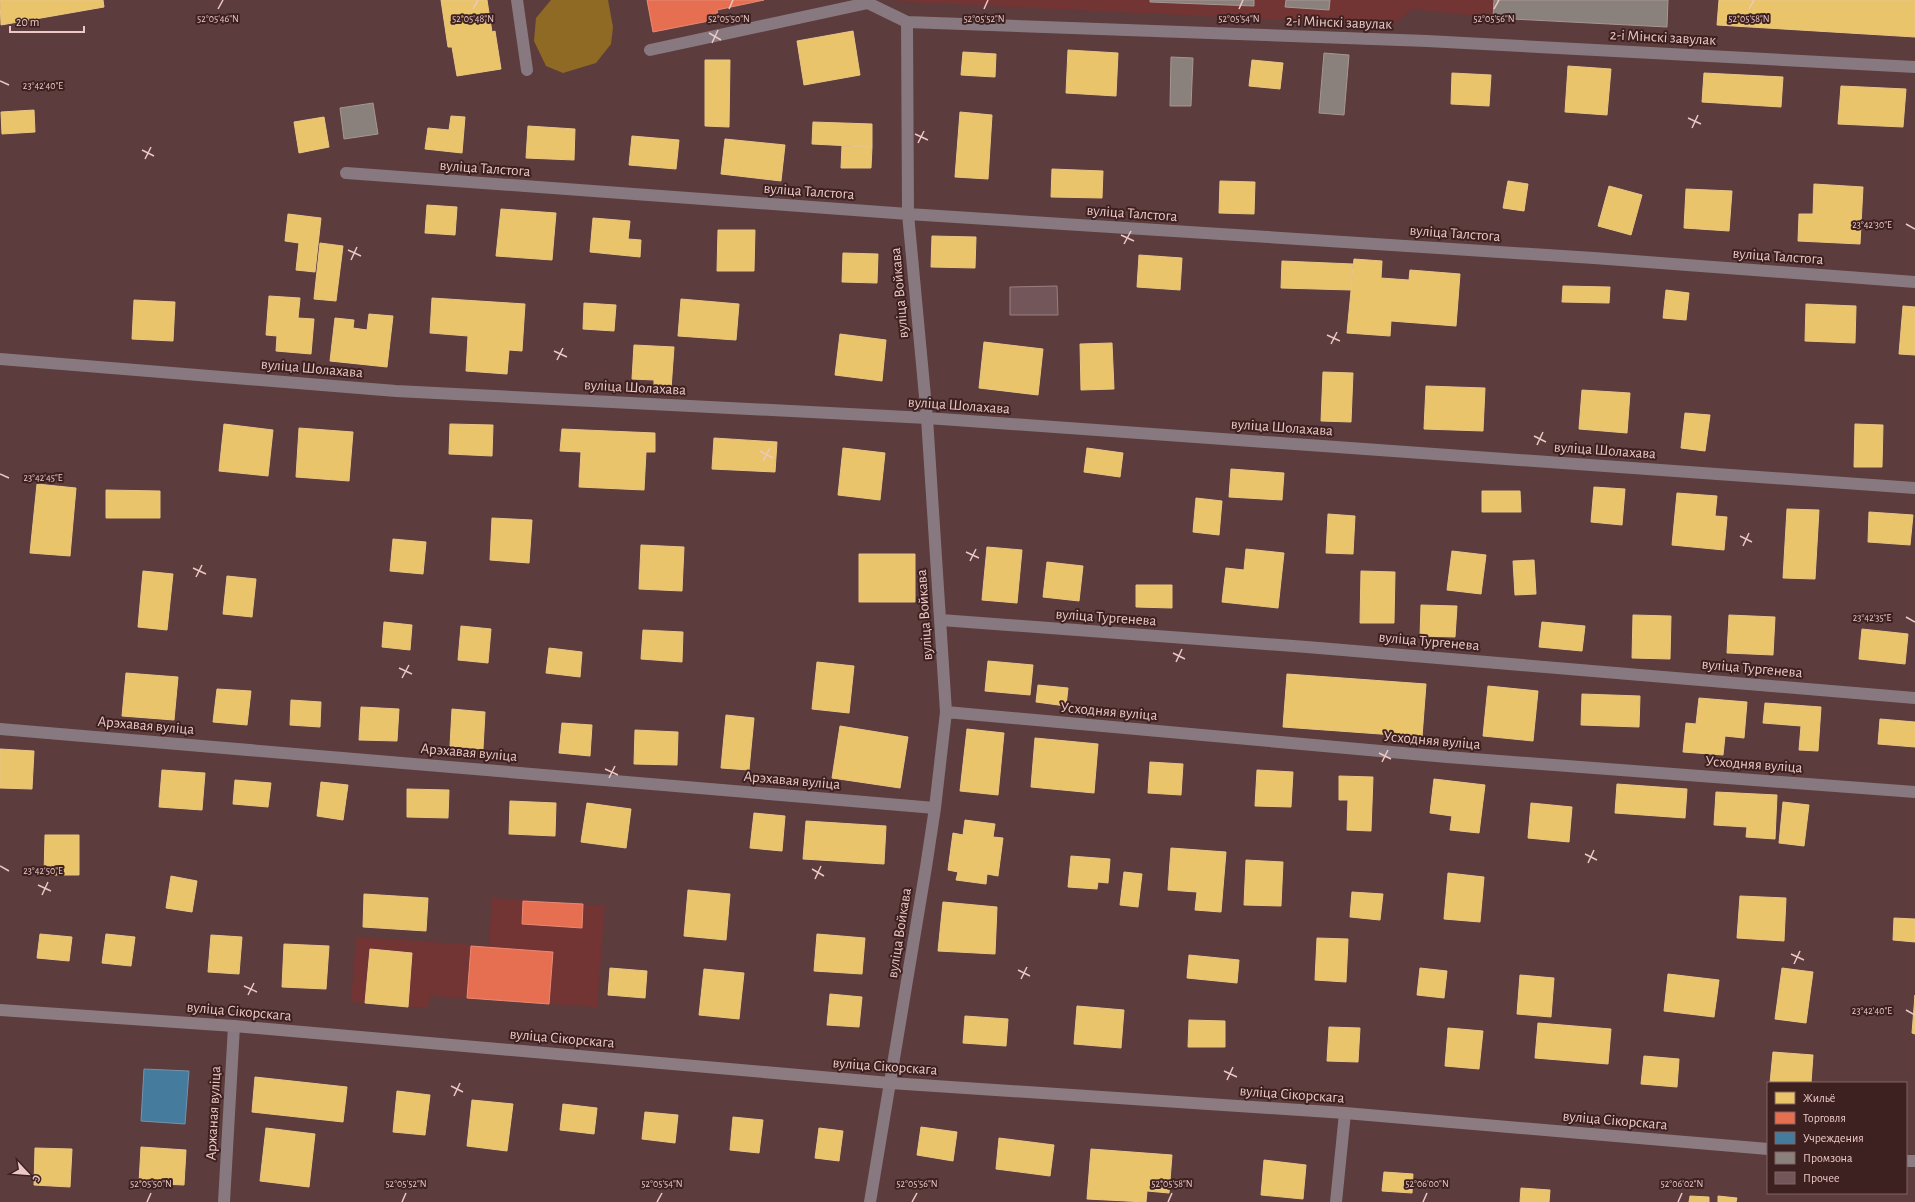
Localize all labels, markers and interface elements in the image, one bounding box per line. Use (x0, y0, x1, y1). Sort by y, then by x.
scale bar (10, 8, 84, 34)
street label: 2-і Мінскі завулак (1286, 13, 1393, 32)
text: 52°05'46"N (197, 14, 239, 24)
text: 52°05'48"N (452, 14, 494, 24)
text: 52°05'50"N (708, 14, 750, 24)
text: 52°05'52"N (963, 14, 1005, 24)
text: 52°05'54"N (1218, 14, 1260, 24)
text: 52°05'56"N (1473, 14, 1515, 24)
text: 52°05'58"N (1728, 14, 1770, 24)
text: 20 m (16, 16, 39, 28)
street label: 2-і Мінскі завулак (1609, 27, 1717, 48)
text: 23°42'40"E (23, 81, 63, 91)
street label: вуліца Талстога (439, 158, 531, 179)
street label: вуліца Талстога (763, 181, 855, 202)
street label: вуліца Талстога (1086, 203, 1178, 224)
text: 23°42'30"E (1852, 220, 1892, 230)
street label: вуліца Талстога (1409, 223, 1501, 244)
street label: вуліца Талстога (1732, 246, 1824, 267)
street label: вуліца Войкава (888, 247, 911, 339)
street label: вуліца Шолахава (260, 357, 364, 380)
street label: вуліца Шолахава (583, 377, 687, 398)
street label: вуліца Шолахава (907, 394, 1011, 417)
street label: вуліца Шолахава (1230, 416, 1334, 439)
street label: вуліца Шолахава (1553, 439, 1657, 462)
text: 23°42'45"E (23, 473, 63, 483)
street label: вуліца Войкава (914, 569, 935, 661)
street label: вуліца Тургенева (1055, 606, 1157, 629)
text: 23°42'35"E (1853, 613, 1891, 623)
street label: вуліца Тургенева (1378, 630, 1480, 653)
street label: вуліца Тургенева (1701, 657, 1803, 680)
street label: Усходняя вуліца (1060, 700, 1158, 723)
street label: Арэхавая вуліца (97, 714, 195, 737)
street label: Усходняя вуліца (1383, 729, 1481, 752)
street label: Арэхавая вуліца (420, 741, 518, 764)
street label: Усходняя вуліца (1705, 754, 1803, 775)
street label: Арэхавая вуліца (743, 769, 841, 792)
text: 23°42'50"E (23, 866, 63, 876)
street label: вуліца Войкава (885, 887, 914, 979)
street label: вуліца Сікорскага (186, 999, 292, 1024)
text: 23°42'40"E (1852, 1006, 1892, 1016)
street label: вуліца Сікорскага (509, 1026, 615, 1051)
street label: вуліца Сікорскага (832, 1055, 938, 1078)
street label: Аржаная вуліца (204, 1065, 223, 1161)
legend (1767, 1082, 1907, 1194)
street label: вуліца Сікорскага (1239, 1083, 1345, 1106)
text: Жильё (1803, 1092, 1835, 1104)
street label: вуліца Сікорскага (1562, 1108, 1668, 1133)
text: Торговля (1803, 1112, 1846, 1124)
text: Учреждения (1803, 1132, 1864, 1144)
text: Промзона (1803, 1152, 1853, 1164)
north arrow (8, 1154, 48, 1194)
text: Прочее (1803, 1172, 1839, 1184)
text: С (30, 1173, 43, 1183)
text: 52°05'50"N (130, 1179, 172, 1189)
text: 52°05'52"N (385, 1179, 427, 1189)
text: 52°05'54"N (641, 1179, 683, 1189)
text: 52°05'56"N (896, 1179, 938, 1189)
text: 52°05'58"N (1151, 1179, 1193, 1189)
text: 52°06'00"N (1405, 1179, 1449, 1189)
text: 52°06'02"N (1661, 1179, 1703, 1189)

